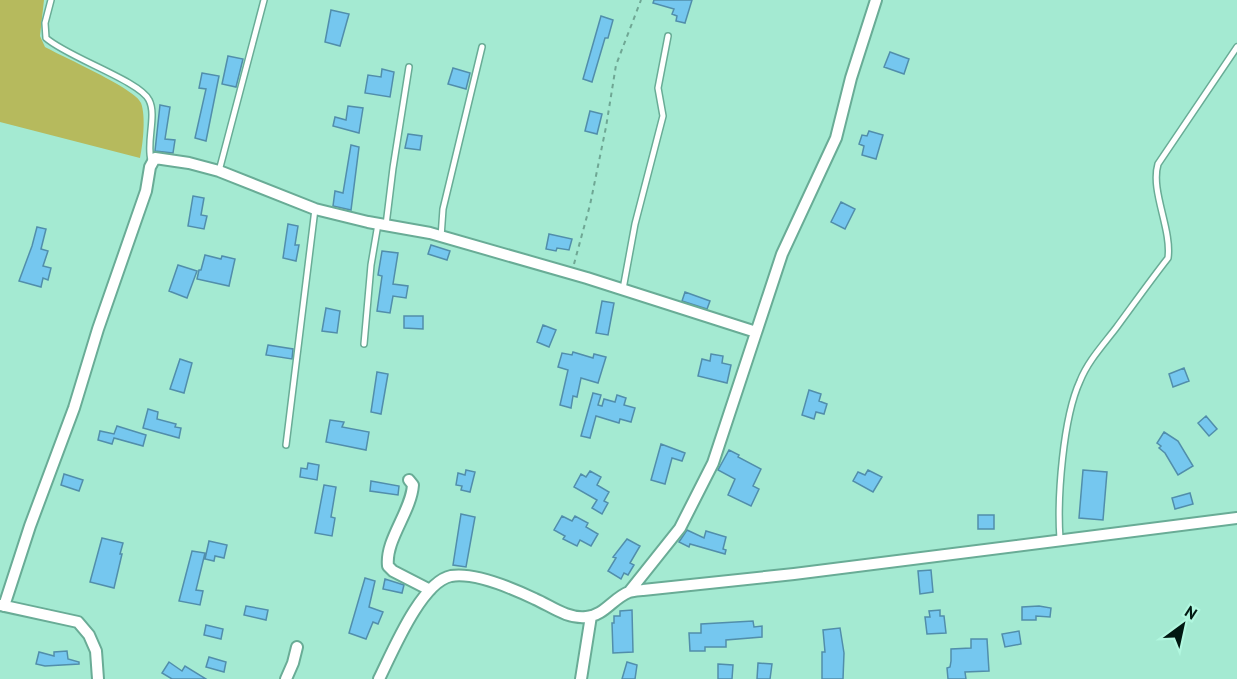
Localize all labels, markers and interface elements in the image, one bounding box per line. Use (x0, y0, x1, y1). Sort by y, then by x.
north arrow (1153, 595, 1213, 655)
text: N (1181, 601, 1201, 624)

